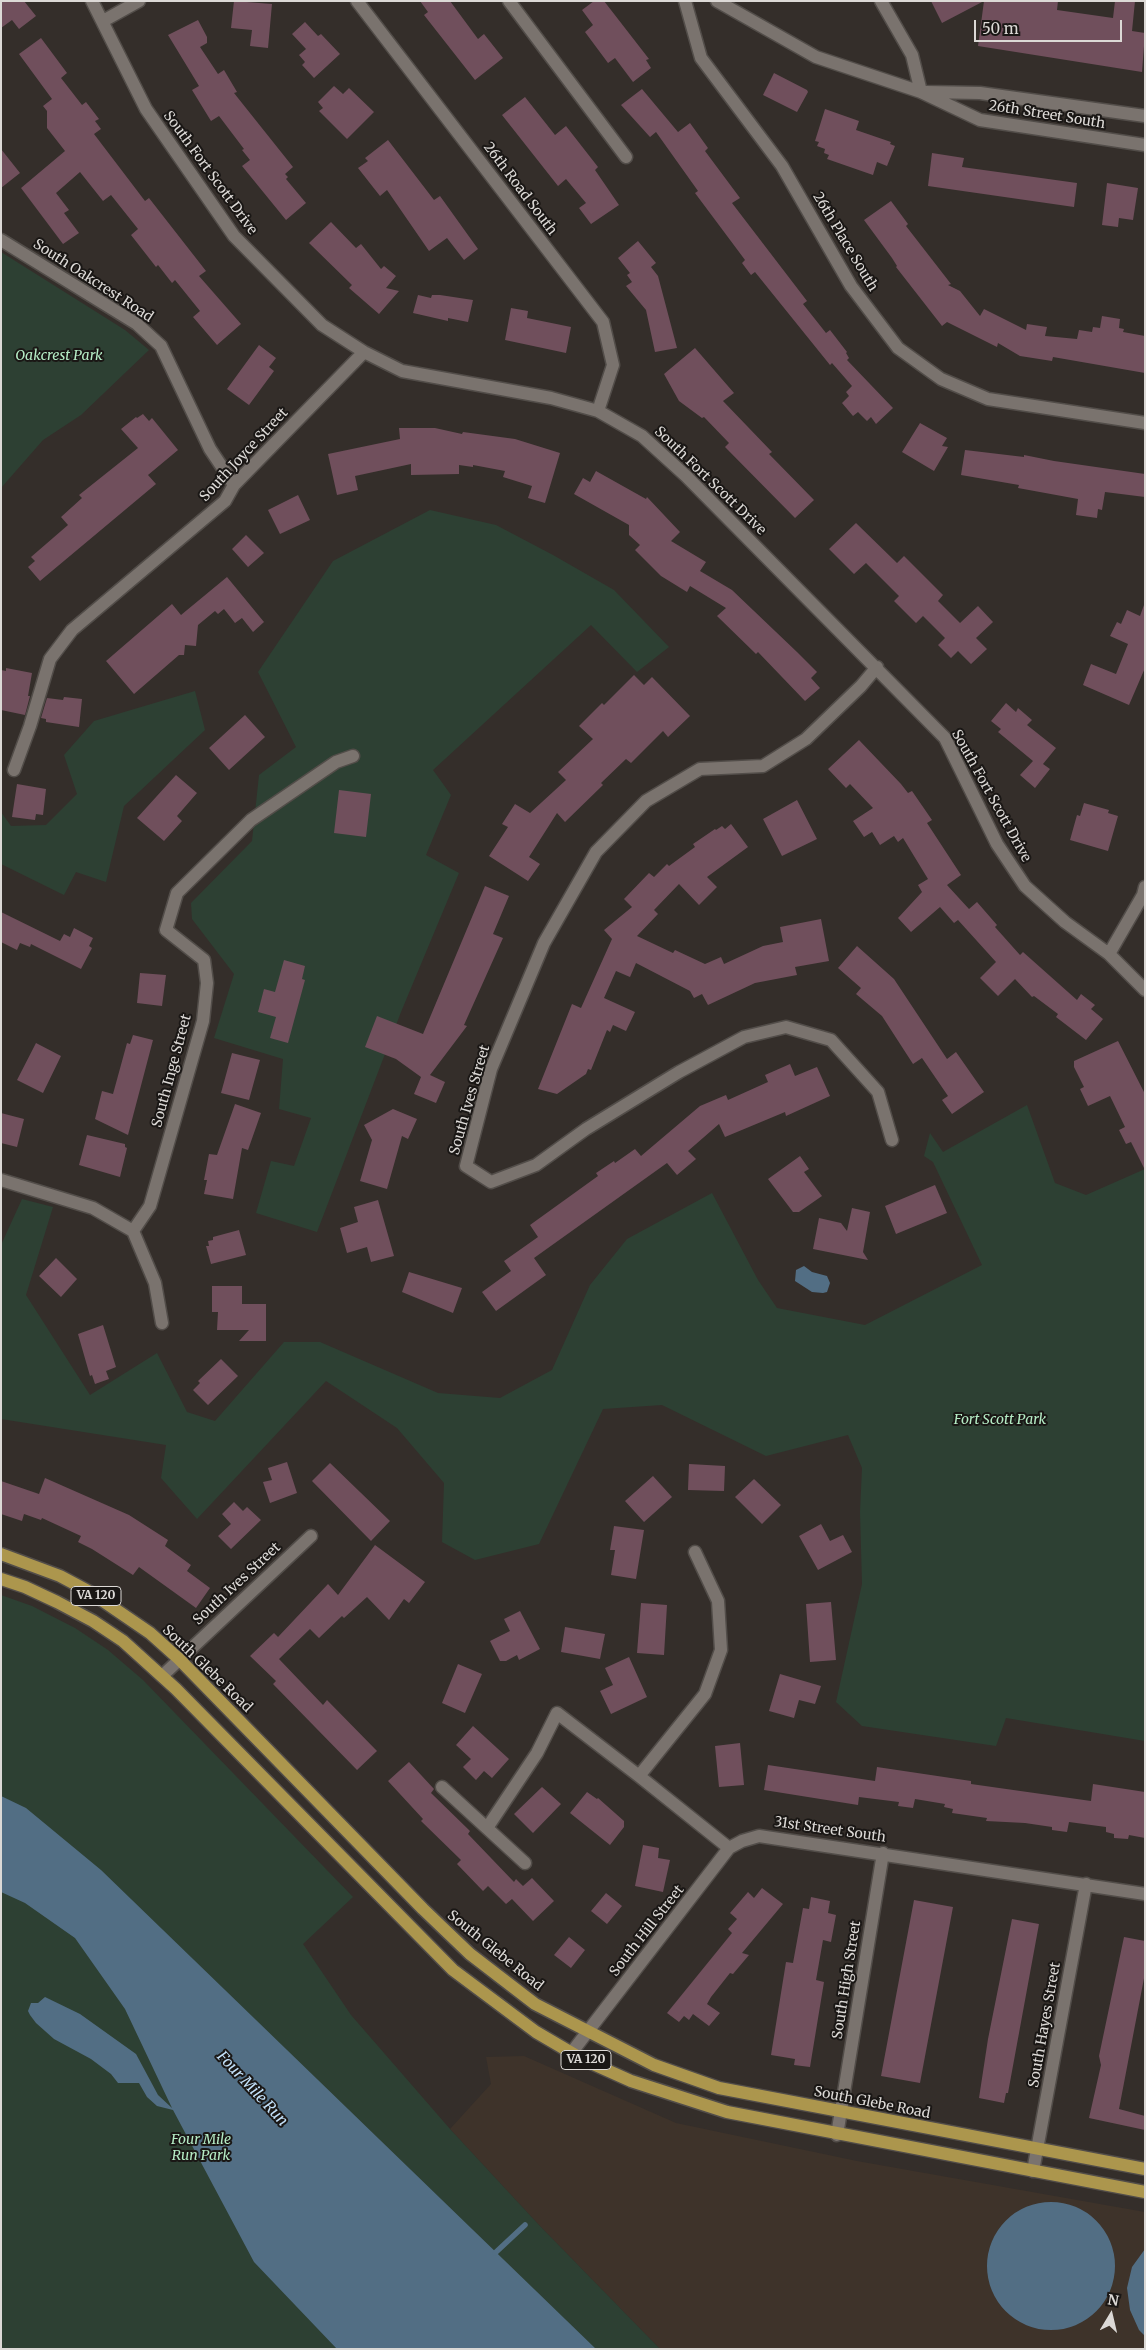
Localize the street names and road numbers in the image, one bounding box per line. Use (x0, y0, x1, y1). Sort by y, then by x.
street label: 26th Street South (988, 98, 1106, 132)
street label: South Fort Scott Drive (159, 108, 261, 238)
street label: 26th Road South (480, 139, 560, 239)
street label: 26th Place South (809, 189, 881, 295)
street label: South Oakcrest Road (30, 236, 156, 326)
street label: South Joyce Street (196, 405, 292, 505)
street label: South Fort Scott Drive (651, 423, 769, 539)
street label: South Fort Scott Drive (948, 727, 1034, 865)
street label: South Inge Street (149, 1013, 195, 1129)
street label: South Ives Street (446, 1043, 494, 1157)
street label: South Ives Street (190, 1539, 284, 1629)
road number: VA 120 (71, 1586, 121, 1605)
street label: South Glebe Road (159, 1622, 255, 1716)
street label: 31st Street South (773, 1814, 887, 1846)
street label: South Hill Street (606, 1882, 688, 1980)
street label: South Glebe Road (444, 1907, 546, 1995)
street label: South High Street (829, 1920, 865, 2040)
street label: South Hayes Street (1026, 1961, 1064, 2089)
road number: VA 120 (561, 2050, 611, 2070)
street label: South Glebe Road (812, 2083, 932, 2123)

